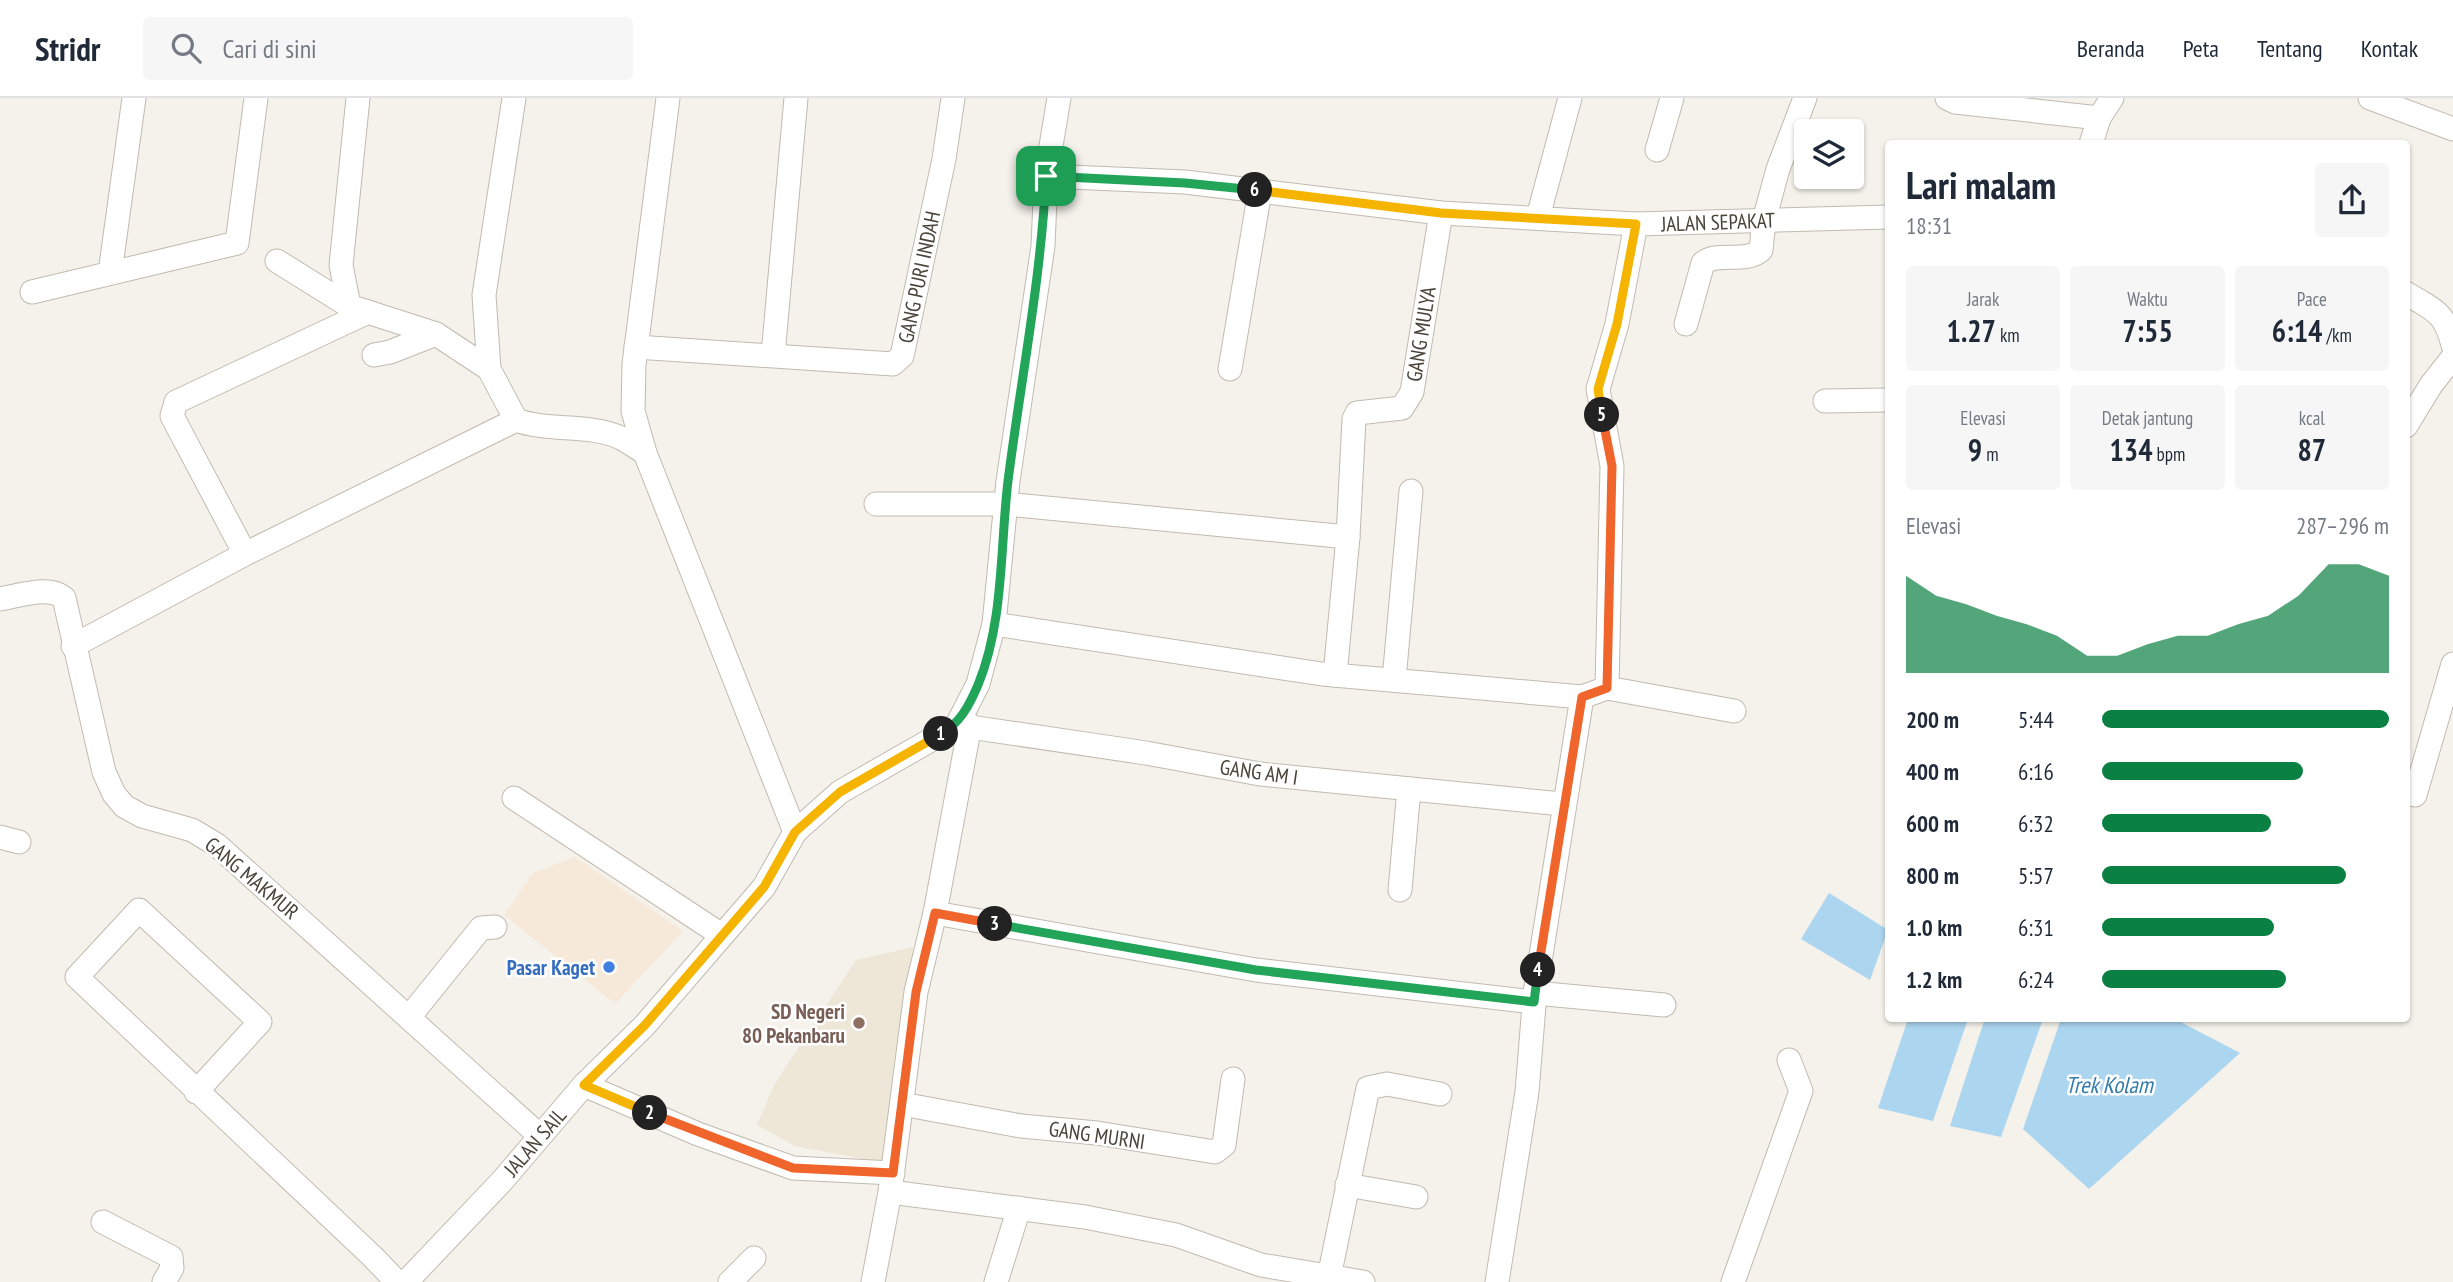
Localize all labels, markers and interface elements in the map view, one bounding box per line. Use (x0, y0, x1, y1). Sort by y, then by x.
search box (143, 17, 633, 80)
text: Stridr (35, 27, 101, 70)
icon: search (167, 29, 205, 67)
text: Cari di sini (223, 32, 317, 65)
text: Beranda (2077, 33, 2145, 64)
text: Peta (2183, 33, 2219, 64)
text: Tentang (2257, 33, 2323, 64)
text: Kontak (2361, 33, 2418, 64)
map controls (1794, 119, 1864, 189)
button: layers (1794, 119, 1864, 189)
pin (1016, 146, 1076, 206)
icon: arrive (1027, 157, 1065, 195)
text: Lari malam (1906, 160, 2056, 209)
button: share (2315, 163, 2389, 237)
pin: 6 (1238, 172, 1272, 208)
text: 6 (1250, 177, 1259, 201)
street label: JALAN SEPAKAT (1660, 207, 1776, 238)
street label: GANG PURI INDAH (892, 209, 946, 345)
text: 18:31 (1906, 211, 1952, 240)
street label: GANG MULYA (1400, 285, 1442, 383)
text: Jarak (1967, 287, 1999, 311)
text: Waktu (2127, 287, 2168, 311)
text: Pace (2297, 287, 2327, 311)
text: 1.27 (1947, 311, 1996, 350)
text: 7:55 (2122, 311, 2173, 350)
text: 6:14 (2272, 311, 2322, 350)
text: km (1996, 323, 2020, 347)
text: /km (2322, 323, 2352, 347)
pin: 5 (1584, 398, 1620, 432)
text: 5 (1597, 402, 1606, 426)
text: Elevasi (1960, 406, 2006, 430)
text: Detak jantung (2102, 406, 2193, 430)
text: kcal (2299, 406, 2325, 430)
text: 9 (1968, 430, 1982, 469)
text: 134 (2110, 430, 2153, 469)
text: 87 (2297, 430, 2326, 469)
text: m (1982, 442, 1999, 466)
text: bpm (2153, 442, 2185, 466)
text: Elevasi (1906, 511, 1961, 540)
text: 287–296 m (2296, 511, 2389, 540)
text: 200 m (1906, 705, 1959, 734)
text: 5:44 (2018, 705, 2054, 734)
pin: 1 (923, 716, 958, 752)
text: 1 (936, 721, 945, 745)
street label: GANG AM I (1218, 753, 1300, 791)
text: 400 m (1906, 757, 1959, 786)
text: 6:16 (2018, 757, 2054, 786)
text: 600 m (1906, 809, 1959, 838)
text: 6:32 (2018, 809, 2054, 838)
street label: GANG MAKMUR (199, 831, 305, 925)
text: 800 m (1906, 861, 1959, 890)
text: 5:57 (2018, 861, 2054, 890)
pin: 3 (978, 906, 1012, 942)
text: 3 (990, 911, 999, 935)
text: 1.0 km (1906, 913, 1962, 942)
text: 6:31 (2018, 913, 2054, 942)
pin: 4 (1520, 952, 1556, 988)
place label: Pasar Kaget (507, 954, 595, 981)
text: 4 (1533, 957, 1542, 981)
marker: Pasar Kaget (601, 959, 617, 975)
text: 1.2 km (1906, 965, 1962, 994)
text: 6:24 (2018, 965, 2054, 994)
place label: SD Negeri 80 Pekanbaru (742, 998, 845, 1049)
marker: SD Negeri 80 Pekanbaru (851, 1015, 867, 1031)
water label: Trek Kolam (2065, 1070, 2155, 1099)
pin: 2 (632, 1096, 668, 1130)
text: 2 (645, 1100, 654, 1124)
street label: JALAN SAIL (497, 1102, 572, 1183)
street label: GANG MURNI (1047, 1115, 1147, 1155)

